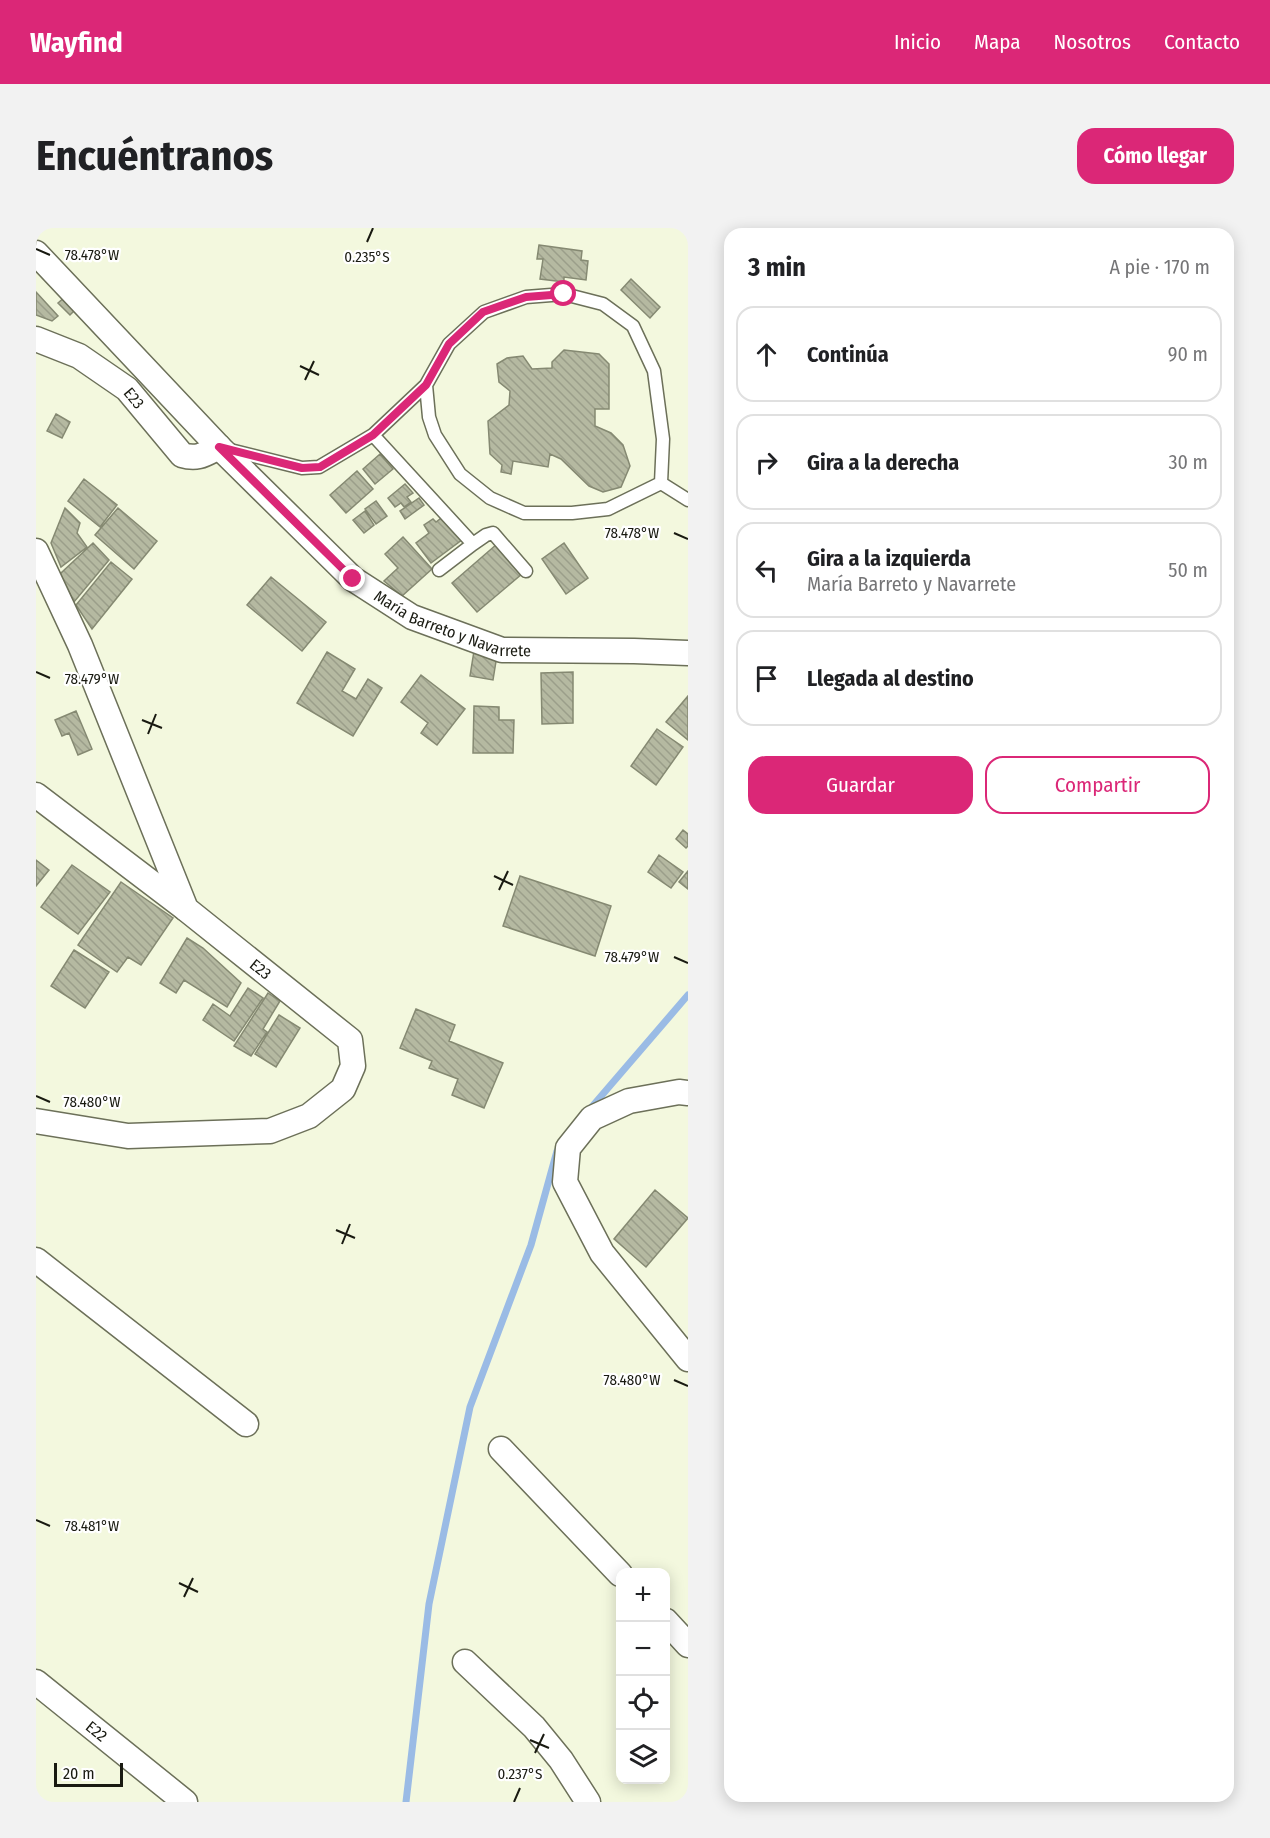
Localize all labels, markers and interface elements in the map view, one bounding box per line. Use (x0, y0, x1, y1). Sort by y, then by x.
text: Wayfind (30, 26, 123, 59)
text: Inicio (894, 29, 941, 55)
text: Mapa (974, 29, 1021, 55)
text: Nosotros (1054, 29, 1131, 55)
text: Contacto (1164, 29, 1240, 55)
button: Cómo llegar (1077, 128, 1234, 184)
text: Encuéntranos (36, 131, 273, 181)
text: 78.478°W (65, 246, 119, 264)
text: 0.235°S (344, 248, 390, 266)
text: 3 min (748, 252, 806, 283)
text: A pie · 170 m (1109, 255, 1210, 279)
route start (550, 280, 576, 306)
icon: ahead (750, 338, 783, 371)
text: Continúa (807, 341, 889, 368)
text: 90 m (1168, 342, 1208, 366)
street label: E23 (120, 383, 149, 412)
icon: right (750, 446, 783, 479)
text: Gira a la derecha (807, 449, 959, 476)
text: 30 m (1168, 450, 1208, 474)
text: 78.478°W (605, 524, 659, 542)
text: Gira a la izquierda (807, 545, 971, 572)
icon: left (750, 554, 783, 587)
text: 50 m (1168, 558, 1208, 582)
route end (339, 565, 365, 591)
text: María Barreto y Navarrete (807, 572, 1016, 596)
street label: María Barreto y Navarrete (371, 586, 531, 660)
icon: arrive (750, 662, 783, 695)
text: Llegada al destino (807, 665, 974, 692)
text: 78.479°W (65, 670, 119, 688)
button: Guardar (748, 756, 973, 814)
button: Compartir (985, 756, 1210, 814)
text: 78.479°W (605, 948, 659, 966)
street label: E23 (246, 955, 275, 983)
text: 78.480°W (64, 1093, 120, 1111)
text: 78.480°W (604, 1371, 660, 1389)
text: 78.481°W (65, 1517, 119, 1535)
map controls (616, 1568, 670, 1784)
button: + (616, 1568, 670, 1622)
button: − (616, 1622, 670, 1676)
button: locate (616, 1676, 670, 1730)
street label: E22 (82, 1717, 111, 1745)
button: layers (616, 1730, 670, 1784)
scale bar (54, 1760, 123, 1788)
text: 20 m (63, 1764, 94, 1783)
text: 0.237°S (498, 1765, 542, 1783)

